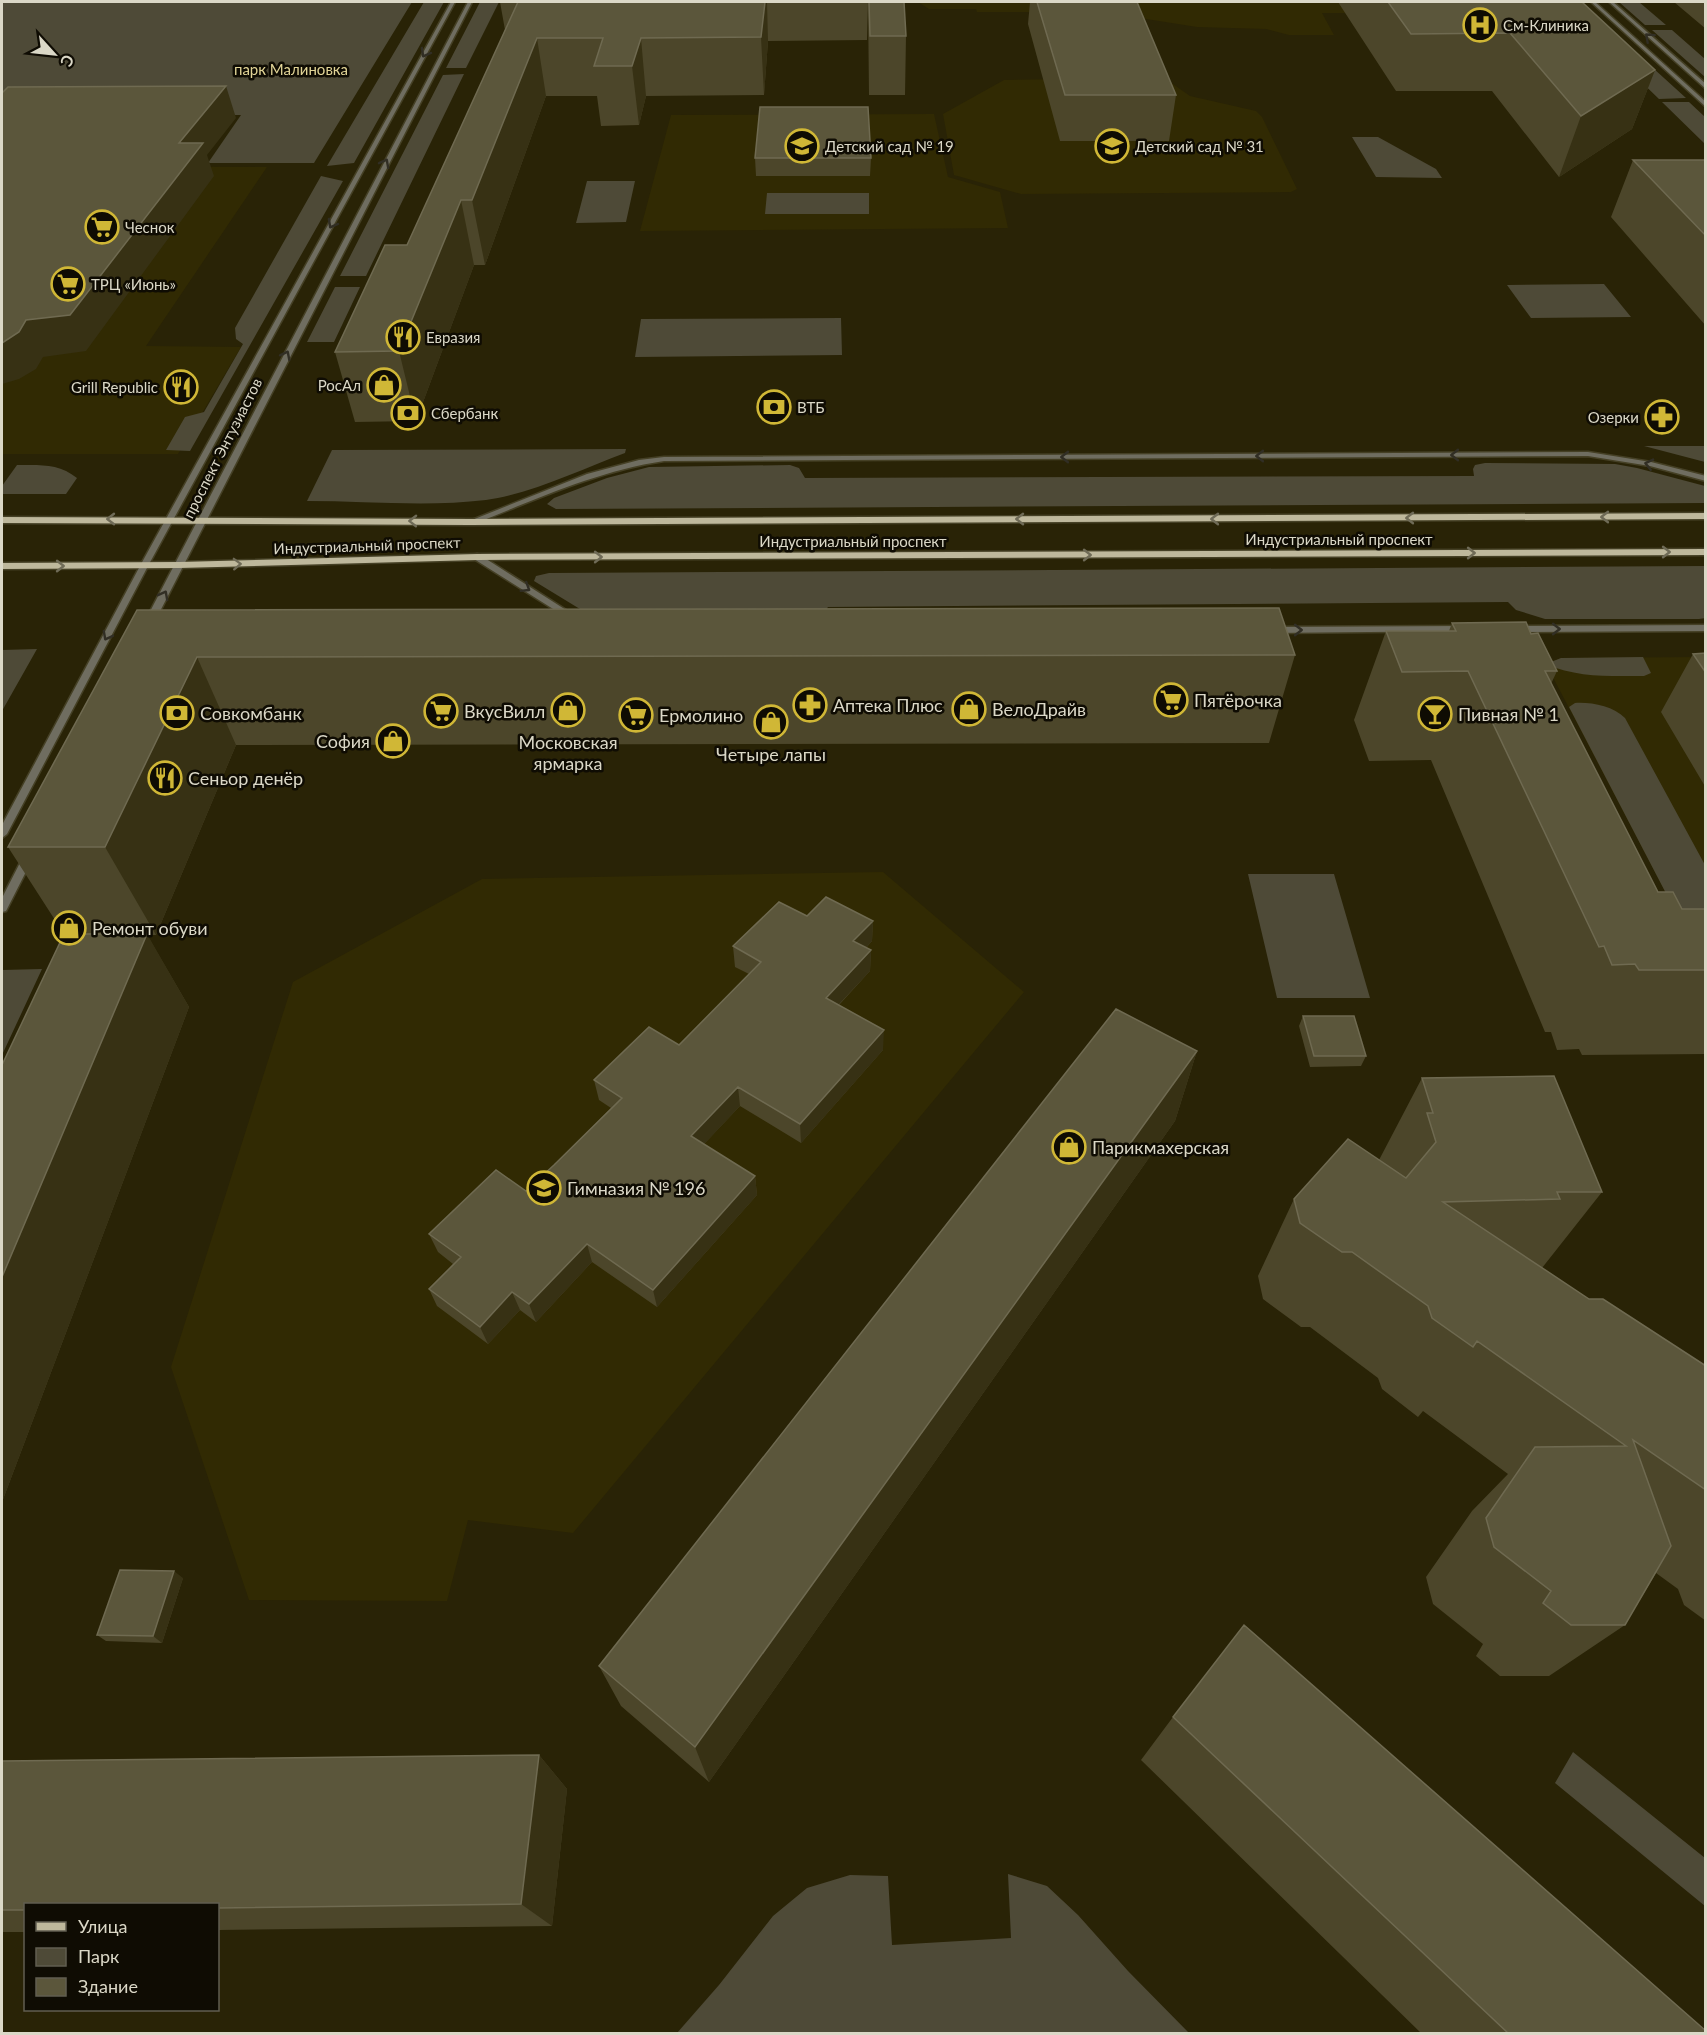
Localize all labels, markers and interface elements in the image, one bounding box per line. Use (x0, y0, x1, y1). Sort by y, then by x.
hospital icon: См-Клиника (1462, 7, 1498, 43)
place label: См-Клиника (1503, 16, 1589, 34)
north arrow (24, 24, 84, 84)
one-way arrow (1646, 33, 1657, 44)
one-way arrow (421, 47, 432, 57)
text: С (57, 52, 79, 70)
park label: парк Малиновка (234, 60, 348, 78)
school or university icon: Детский сад № 19 (784, 128, 820, 164)
school or university icon: Детский сад № 31 (1094, 128, 1130, 164)
place label: Детский сад № 19 (825, 137, 954, 155)
place label: Детский сад № 31 (1135, 137, 1264, 155)
one-way arrow (378, 159, 389, 169)
supermarket icon: Чеснок (84, 209, 120, 245)
place label: Чеснок (125, 218, 175, 236)
one-way arrow (328, 218, 339, 228)
supermarket icon: ТРЦ «Июнь» (50, 266, 86, 302)
place label: ТРЦ «Июнь» (91, 275, 176, 293)
restaurant icon: Евразия (385, 319, 421, 355)
place label: Евразия (426, 328, 481, 346)
one-way arrow (279, 351, 290, 361)
shop icon: РосАл (366, 367, 402, 403)
restaurant icon: Grill Republic (163, 369, 199, 405)
street label: проспект Энтузиастов (179, 375, 265, 521)
place label: РосАл (318, 376, 361, 394)
place label: Grill Republic (71, 378, 158, 396)
bank icon: ВТБ (756, 389, 792, 425)
bank icon: Сбербанк (390, 395, 426, 431)
place label: ВТБ (797, 398, 825, 416)
pharmacy icon: Озерки (1644, 399, 1680, 435)
place label: Сбербанк (431, 404, 499, 422)
place label: Озерки (1588, 408, 1639, 426)
one-way arrow (1450, 449, 1459, 461)
one-way arrow (1255, 450, 1264, 462)
one-way arrow (1060, 451, 1069, 463)
one-way arrow (1644, 458, 1654, 471)
one-way arrow (1601, 510, 1610, 523)
one-way arrow (1406, 511, 1415, 524)
one-way arrow (1211, 512, 1220, 525)
one-way arrow (107, 513, 116, 525)
one-way arrow (1016, 513, 1025, 526)
one-way arrow (408, 515, 417, 528)
street label: Индустриальный проспект (1245, 530, 1433, 548)
street label: Индустриальный проспект (759, 532, 947, 550)
street label: Индустриальный проспект (273, 533, 461, 557)
one-way arrow (1662, 546, 1671, 558)
one-way arrow (1467, 547, 1476, 559)
one-way arrow (1083, 549, 1092, 561)
one-way arrow (594, 551, 603, 563)
one-way arrow (233, 557, 242, 570)
one-way arrow (55, 560, 64, 572)
one-way arrow (520, 581, 530, 593)
one-way arrow (156, 590, 168, 601)
one-way arrow (1552, 623, 1561, 635)
one-way arrow (1294, 624, 1303, 636)
one-way arrow (103, 630, 114, 640)
supermarket icon: Пятёрочка (1153, 682, 1189, 718)
pharmacy icon: Аптека Плюс (792, 687, 828, 723)
place label: Пятёрочка (1194, 689, 1282, 711)
shop icon: ВелоДрайв (951, 691, 987, 727)
shop icon: Московская ярмарка (550, 692, 586, 728)
supermarket icon: ВкусВилл (423, 693, 459, 729)
place label: Аптека Плюс (833, 694, 943, 716)
bank icon: Совкомбанк (159, 695, 195, 731)
bar icon: Пивная № 1 (1417, 696, 1453, 732)
supermarket icon: Ермолино (618, 697, 654, 733)
place label: ВелоДрайв (992, 698, 1086, 720)
place label: ВкусВилл (464, 700, 545, 722)
place label: Совкомбанк (200, 702, 302, 724)
place label: Пивная № 1 (1458, 703, 1559, 725)
place label: Ермолино (659, 704, 743, 726)
shop icon: Четыре лапы (753, 704, 789, 740)
shop icon: София (375, 723, 411, 759)
place label: София (316, 730, 370, 752)
place label: Московская ярмарка (518, 731, 618, 774)
place label: Четыре лапы (716, 743, 826, 765)
restaurant icon: Сеньор денёр (147, 760, 183, 796)
place label: Сеньор денёр (188, 767, 303, 789)
shop icon: Ремонт обуви (51, 910, 87, 946)
place label: Ремонт обуви (92, 917, 208, 939)
shop icon: Парикмахерская (1051, 1129, 1087, 1165)
place label: Парикмахерская (1092, 1136, 1229, 1158)
school or university icon: Гимназия № 196 (526, 1170, 562, 1206)
place label: Гимназия № 196 (567, 1177, 705, 1199)
legend (24, 1903, 219, 2011)
text: Улица (78, 1915, 128, 1937)
text: Парк (78, 1945, 120, 1967)
text: Здание (78, 1975, 138, 1997)

